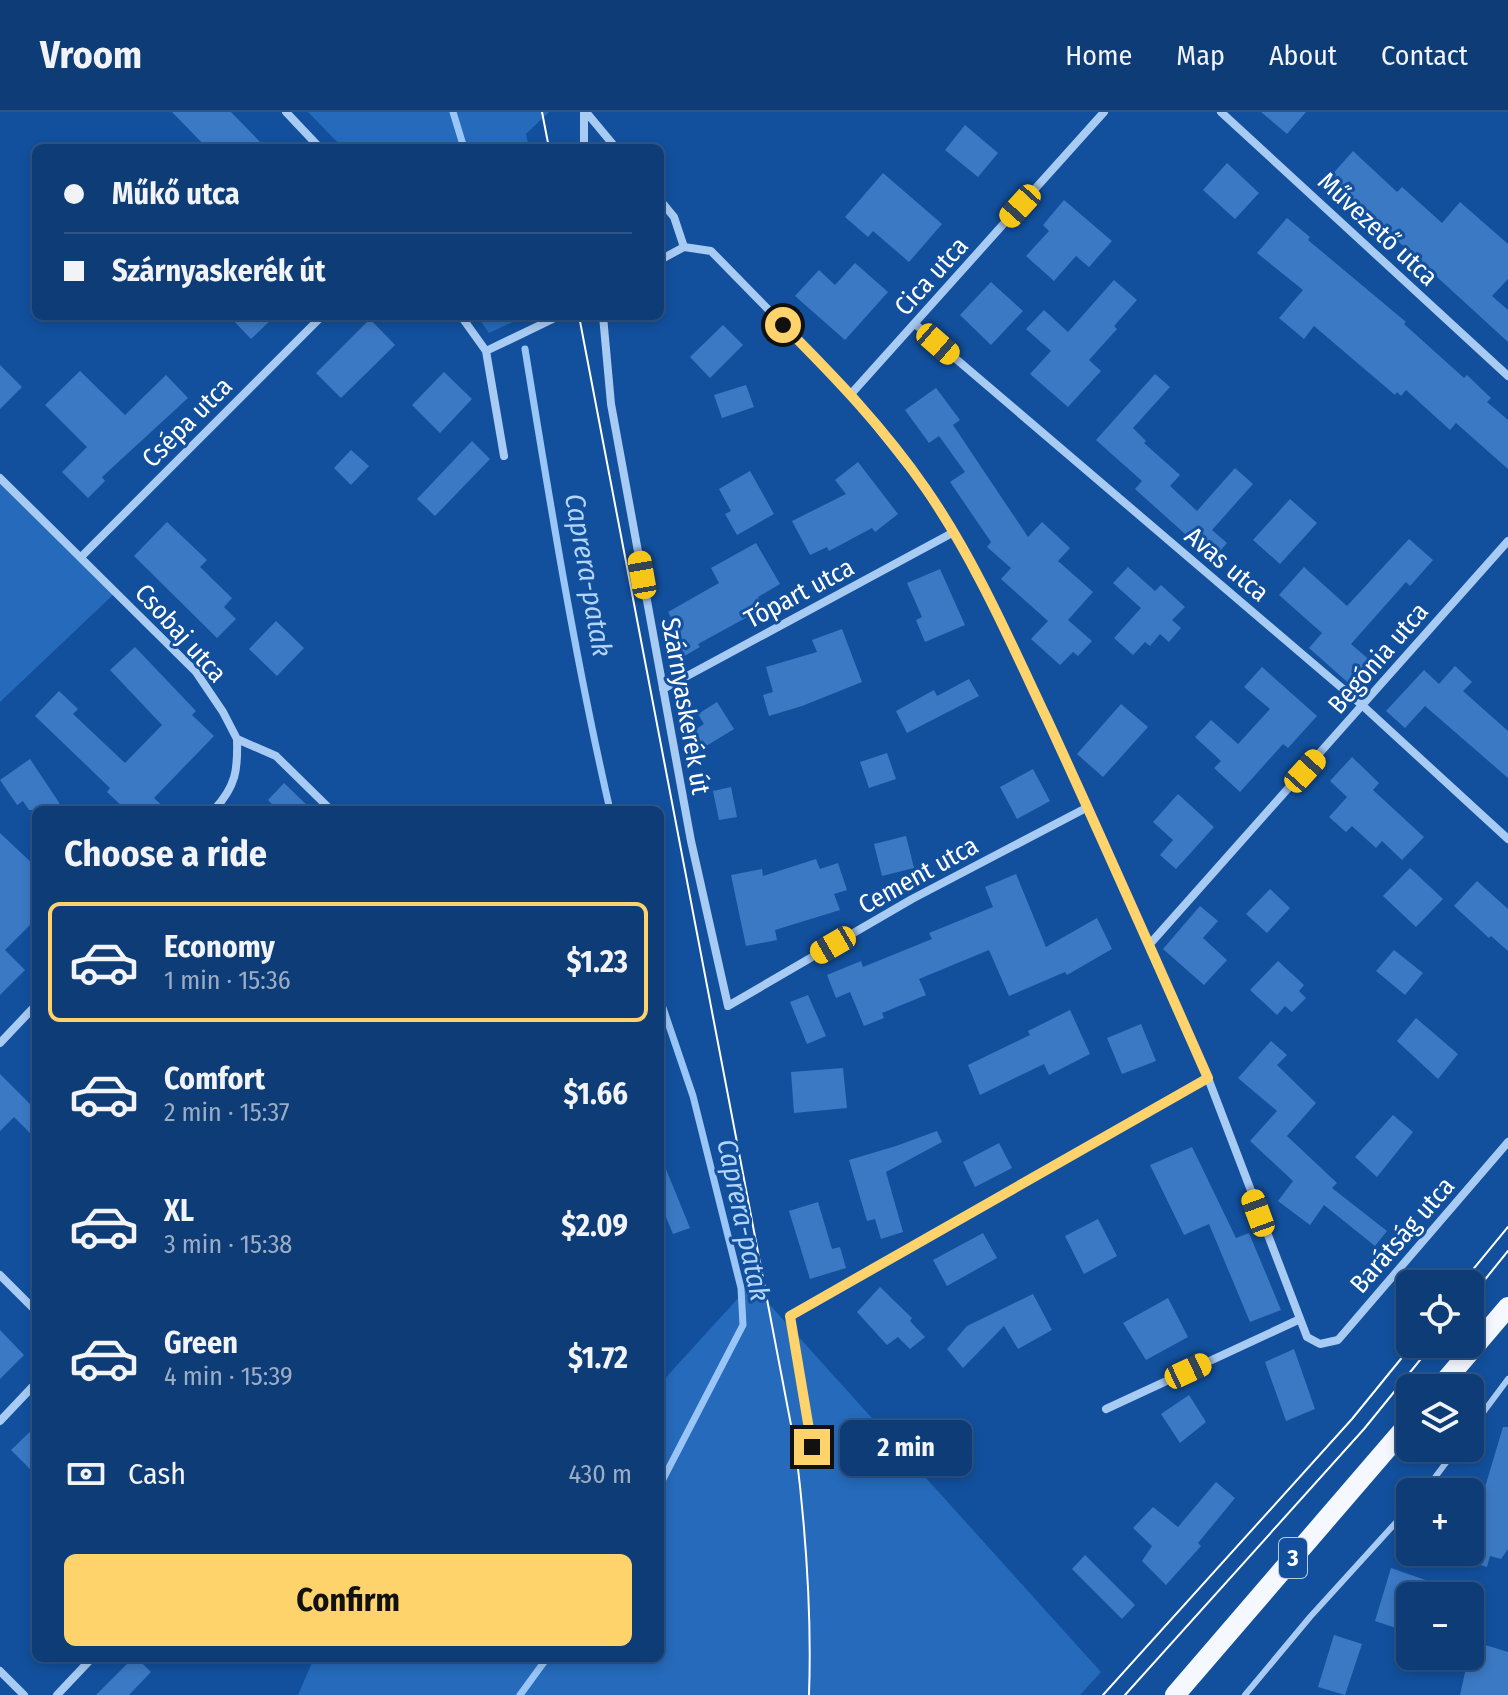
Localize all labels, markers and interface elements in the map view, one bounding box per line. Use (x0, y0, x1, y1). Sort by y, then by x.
text: Vroom (40, 32, 142, 78)
text: Home (1065, 39, 1132, 72)
text: Map (1176, 39, 1225, 72)
text: About (1269, 39, 1337, 72)
text: Contact (1381, 39, 1468, 72)
street label: Művezető utca (1311, 166, 1444, 293)
text: Műkő utca (112, 176, 240, 212)
car (995, 180, 1045, 232)
street label: Cica utca (888, 231, 975, 322)
text: Szárnyaskerék út (112, 253, 326, 289)
route start (765, 307, 801, 343)
car (912, 319, 964, 369)
street label: Csépa utca (136, 371, 239, 474)
water label: Caprera-patak (558, 491, 619, 659)
street label: Avas utca (1178, 520, 1275, 608)
car (626, 549, 658, 601)
street label: Tópart utca (739, 552, 859, 635)
street label: Csobaj utca (128, 578, 233, 689)
street label: Begónia utca (1322, 596, 1435, 720)
street label: Szárnyaskerék út (655, 615, 716, 797)
car (1280, 745, 1330, 797)
street label: Cement utca (853, 830, 983, 921)
text: Choose a ride (64, 832, 267, 876)
car (806, 923, 860, 967)
icon: car (68, 926, 140, 998)
text: Economy (164, 929, 275, 965)
text: $1.23 (567, 944, 628, 980)
text: 1 min · 15:36 (164, 965, 291, 996)
icon: car (68, 1058, 140, 1130)
text: Comfort (164, 1061, 265, 1097)
text: $1.66 (564, 1076, 628, 1112)
text: 2 min · 15:37 (164, 1097, 290, 1128)
water label: Caprera-patak (710, 1136, 777, 1304)
street label: Barátság utca (1344, 1171, 1461, 1300)
car (1239, 1186, 1277, 1240)
icon: car (68, 1190, 140, 1262)
text: XL (164, 1193, 194, 1229)
text: $2.09 (561, 1208, 628, 1244)
text: 3 min · 15:38 (164, 1229, 292, 1260)
map controls (1396, 1270, 1484, 1670)
button: locate (1396, 1270, 1484, 1358)
icon: car (68, 1322, 140, 1394)
text: Green (164, 1325, 238, 1361)
text: $1.72 (568, 1340, 628, 1376)
car (1161, 1350, 1215, 1392)
text: 4 min · 15:39 (164, 1361, 293, 1392)
button: layers (1396, 1374, 1484, 1462)
callout: 2 min (840, 1419, 972, 1475)
route end (794, 1429, 830, 1465)
text: 2 min (877, 1432, 935, 1463)
icon: cash (64, 1452, 108, 1496)
text: Cash (128, 1456, 186, 1492)
text: 430 m (568, 1459, 632, 1490)
button: + (1396, 1478, 1484, 1566)
road number: 3 (1279, 1538, 1307, 1578)
button: Confirm (64, 1554, 632, 1646)
button: − (1396, 1582, 1484, 1670)

